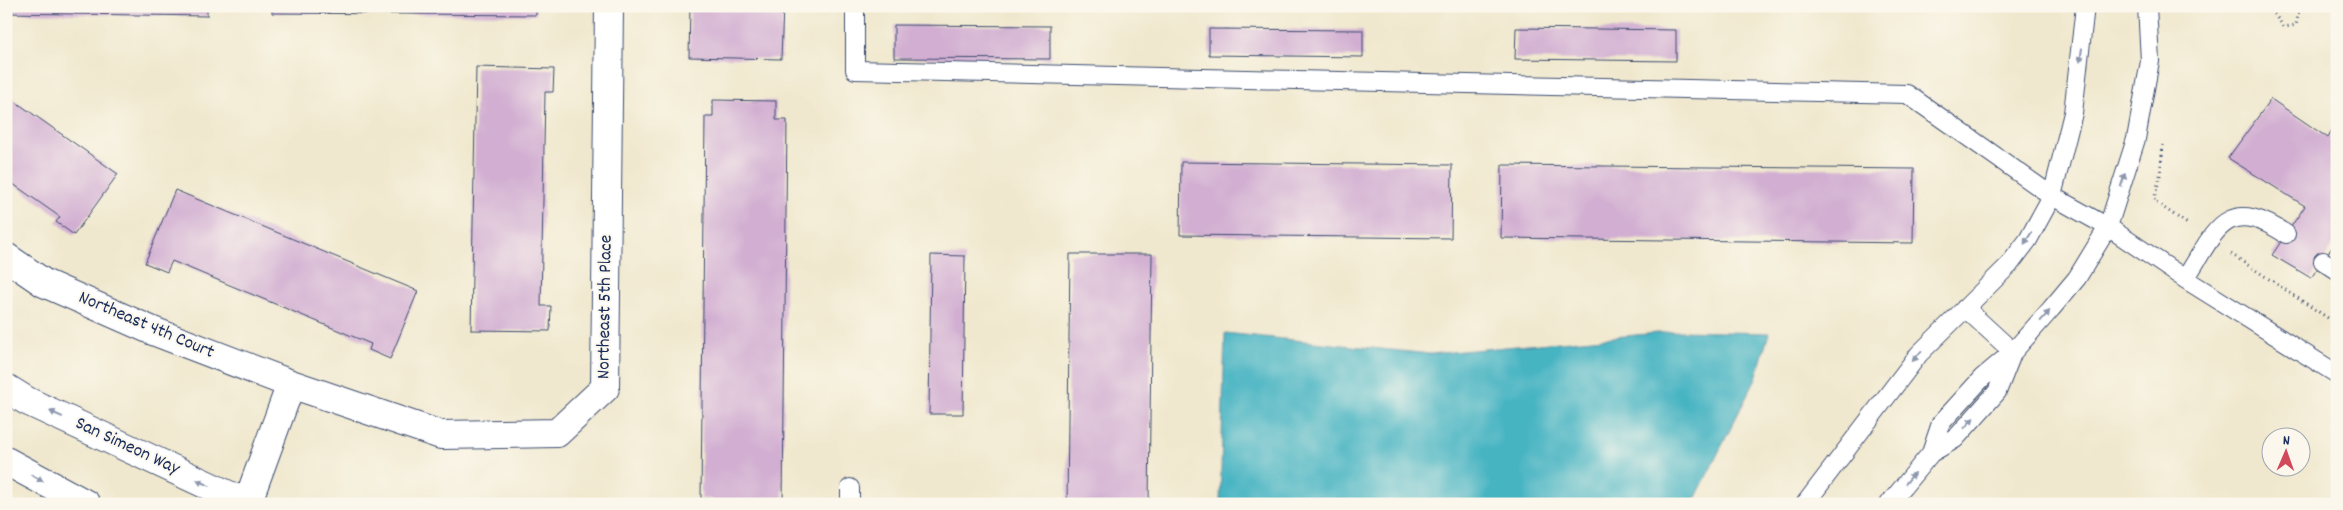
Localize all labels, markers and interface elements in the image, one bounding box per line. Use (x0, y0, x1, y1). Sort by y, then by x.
one-way arrow (2077, 47, 2085, 63)
one-way arrow (2119, 172, 2127, 187)
one-way arrow (2024, 232, 2033, 245)
street label: Northeast 5th Place (591, 235, 621, 379)
street label: Northeast 4th Court (74, 285, 218, 367)
one-way arrow (2039, 310, 2051, 322)
one-way arrow (1911, 350, 1923, 362)
one-way arrow (48, 410, 63, 419)
street label: San Simeon Way (70, 411, 184, 483)
one-way arrow (1963, 417, 1975, 429)
north arrow (2260, 428, 2310, 478)
text: N (2283, 431, 2290, 451)
one-way arrow (1905, 472, 1916, 485)
one-way arrow (30, 474, 43, 483)
one-way arrow (196, 478, 210, 486)

